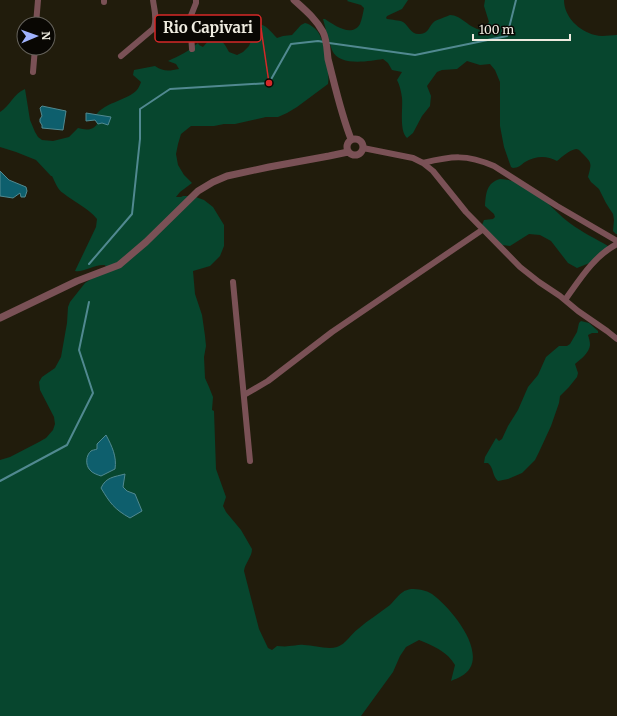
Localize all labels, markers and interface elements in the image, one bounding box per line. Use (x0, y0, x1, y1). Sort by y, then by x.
callout: Rio Capivari (155, 15, 261, 42)
north arrow (16, 16, 56, 56)
scale bar (473, 16, 570, 42)
text: Rio Capivari (163, 18, 253, 37)
text: 100 m (479, 22, 514, 37)
text: N (39, 31, 53, 41)

